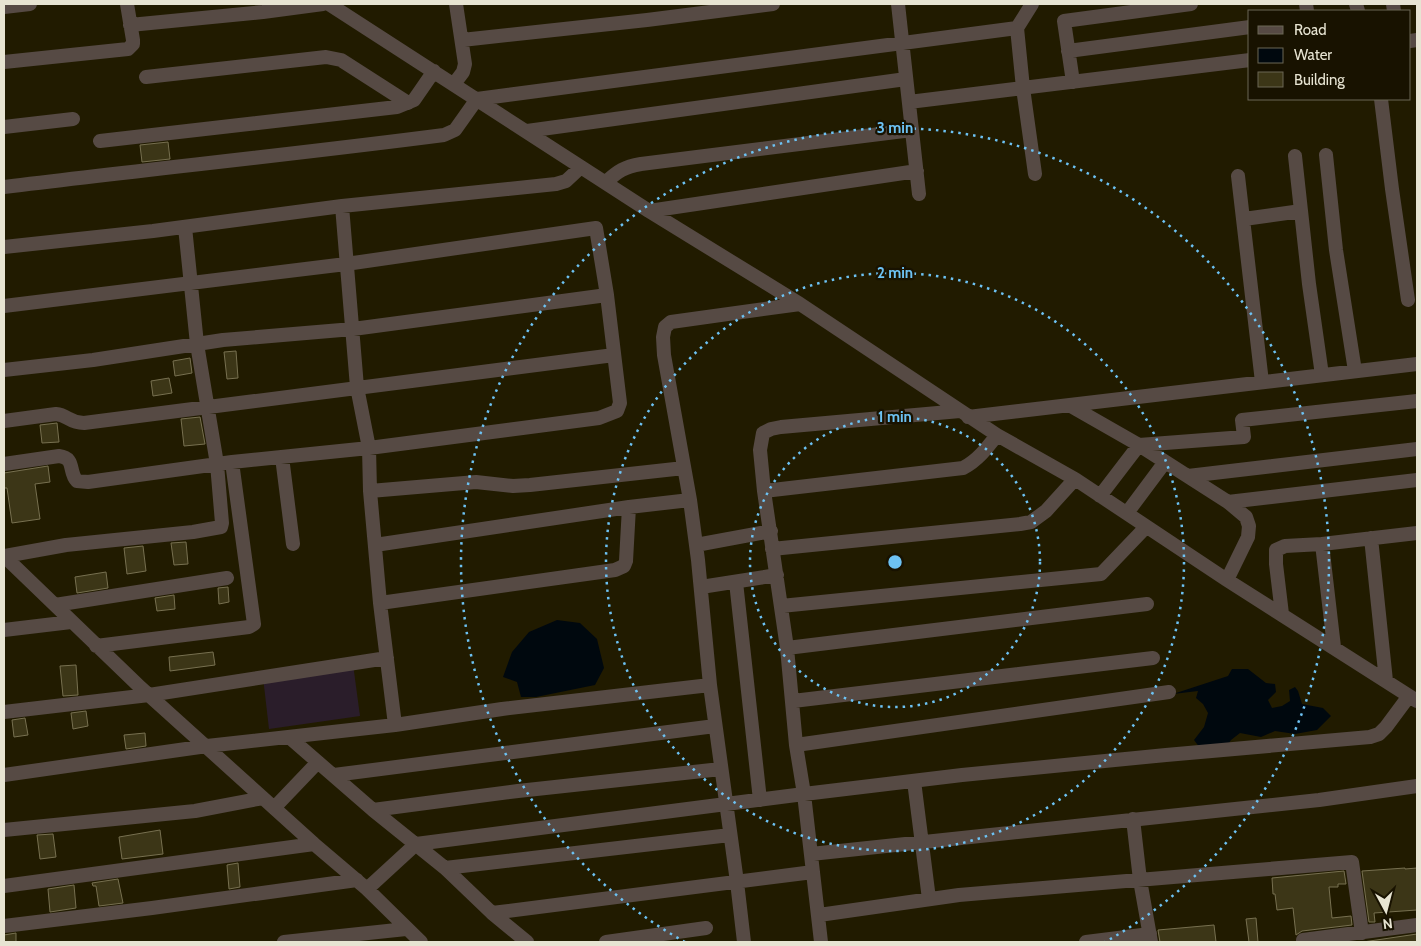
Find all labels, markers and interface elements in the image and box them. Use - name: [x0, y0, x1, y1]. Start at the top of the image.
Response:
- legend: [1248, 10, 1411, 100]
- text: Road: [1294, 21, 1327, 39]
- text: Water: [1294, 46, 1332, 64]
- text: Building: [1294, 71, 1345, 89]
- text: 3 min: [877, 119, 913, 137]
- text: 2 min: [877, 264, 913, 282]
- text: 1 min: [878, 408, 912, 426]
- centre of rings: [886, 553, 904, 571]
- north arrow: [1361, 886, 1411, 936]
- text: N: [1382, 914, 1394, 933]

